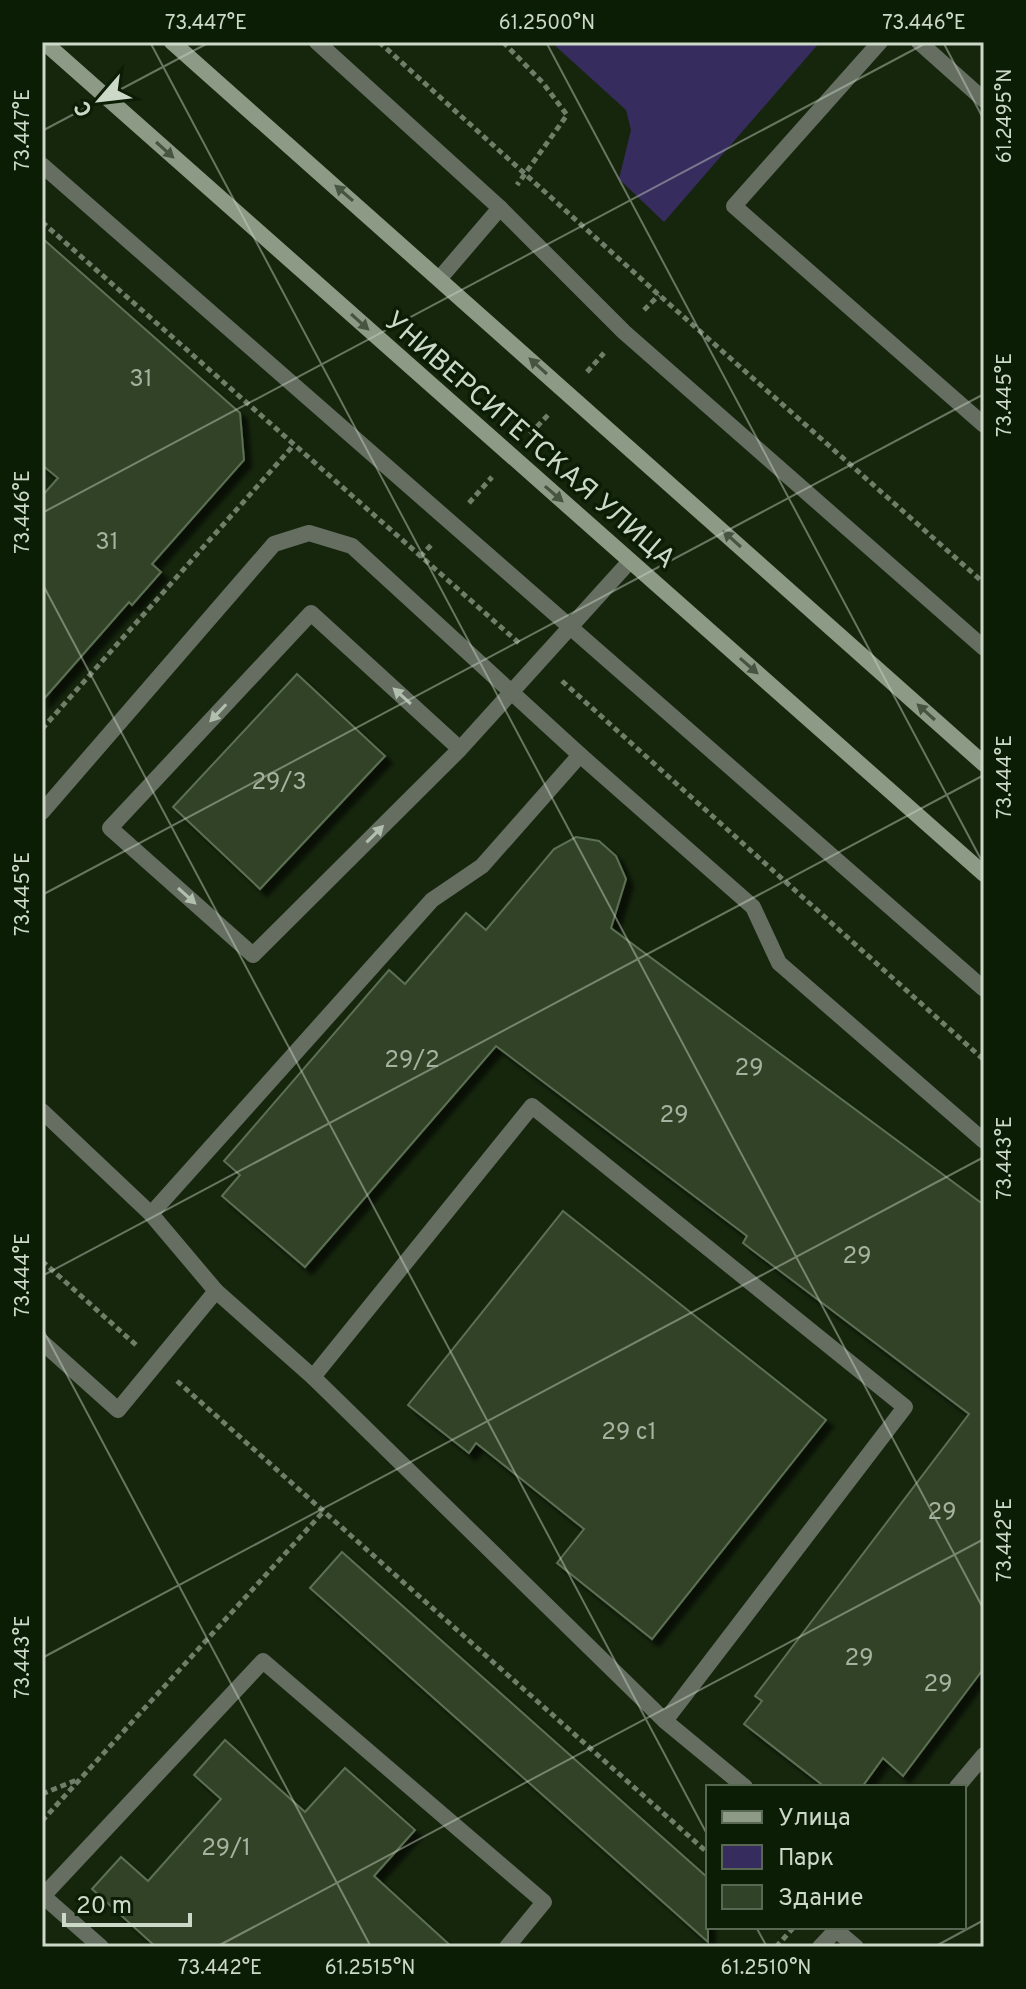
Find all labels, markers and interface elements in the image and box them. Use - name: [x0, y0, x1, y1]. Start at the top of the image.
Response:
- text: 73.447°E: [165, 11, 247, 37]
- text: 61.2500°N: [499, 11, 595, 37]
- text: 73.446°E: [882, 11, 966, 37]
- north arrow: [60, 60, 140, 140]
- text: 61.2495°N: [993, 69, 1019, 163]
- text: 73.447°E: [11, 89, 37, 171]
- text: С: [69, 96, 100, 121]
- one-way arrow: [156, 140, 175, 158]
- one-way arrow: [334, 185, 353, 203]
- street label: УНИВЕРСИТЕТСКАЯ УЛИЦА: [376, 305, 682, 578]
- one-way arrow: [349, 313, 369, 330]
- text: 73.445°E: [993, 353, 1019, 437]
- one-way arrow: [528, 358, 547, 376]
- house number: 31: [129, 365, 153, 395]
- text: 73.446°E: [11, 470, 37, 554]
- one-way arrow: [545, 485, 564, 503]
- house number: 31: [95, 528, 119, 558]
- one-way arrow: [722, 531, 741, 549]
- one-way arrow: [740, 657, 759, 675]
- one-way arrow: [393, 688, 412, 706]
- one-way arrow: [209, 703, 227, 722]
- one-way arrow: [916, 704, 935, 722]
- text: 73.444°E: [993, 735, 1019, 819]
- house number: 29/3: [251, 768, 307, 798]
- one-way arrow: [365, 825, 384, 843]
- text: 73.445°E: [11, 852, 37, 936]
- one-way arrow: [178, 887, 197, 905]
- house number: 29/2: [384, 1046, 440, 1076]
- house number: 29: [734, 1054, 764, 1084]
- house number: 29: [659, 1101, 689, 1131]
- text: 73.443°E: [993, 1116, 1019, 1200]
- text: 73.444°E: [11, 1233, 37, 1317]
- house number: 29: [842, 1242, 872, 1272]
- house number: 29 с1: [601, 1418, 657, 1448]
- house number: 29: [927, 1498, 957, 1528]
- text: 73.442°E: [993, 1498, 1019, 1582]
- text: 73.443°E: [11, 1615, 37, 1699]
- house number: 29: [844, 1644, 874, 1674]
- house number: 29: [923, 1670, 953, 1700]
- legend: [706, 1785, 966, 1929]
- text: Улица: [778, 1804, 851, 1834]
- house number: 29/1: [201, 1834, 251, 1864]
- text: Парк: [778, 1844, 834, 1874]
- scale bar: [64, 1877, 190, 1927]
- text: Здание: [778, 1884, 864, 1914]
- text: 20 m: [76, 1892, 132, 1922]
- text: 73.442°E: [178, 1956, 262, 1982]
- text: 61.2515°N: [325, 1956, 415, 1982]
- text: 61.2510°N: [720, 1956, 812, 1982]

